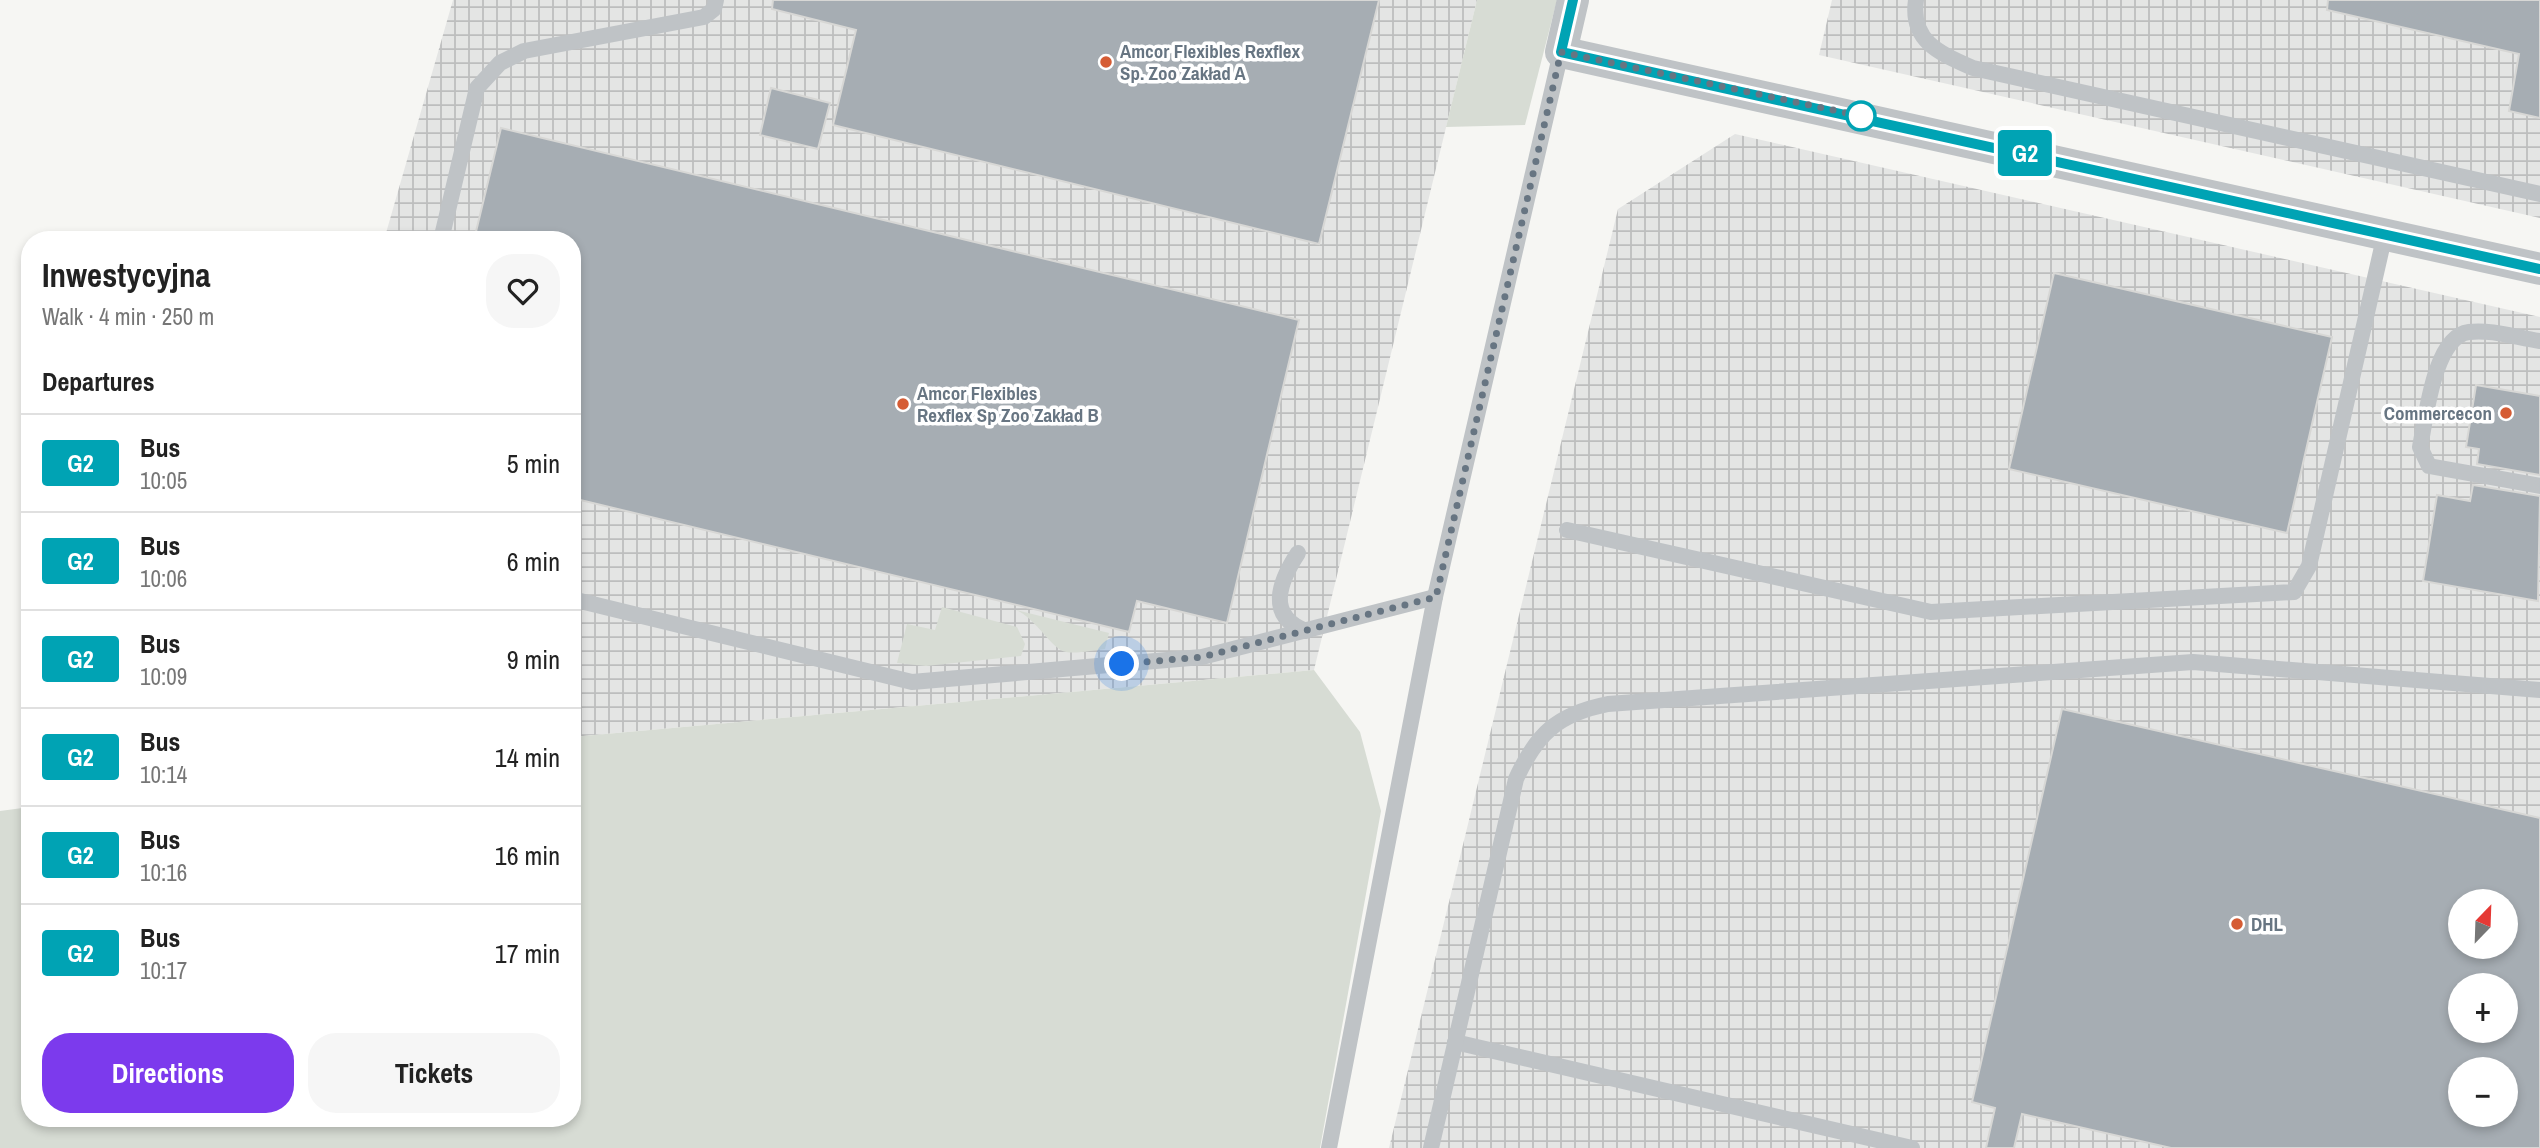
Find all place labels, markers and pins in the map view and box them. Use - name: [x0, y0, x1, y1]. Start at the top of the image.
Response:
- place label: Amcor Flexibles Rexflex Sp. Zoo Zakład A: [1120, 38, 1300, 86]
- marker: Amcor Flexibles Rexflex Sp. Zoo Zakład A: [1098, 54, 1114, 70]
- unlabelled marker: [1846, 101, 1876, 131]
- place label: Amcor Flexibles Rexflex Sp Zoo Zakład B: [917, 380, 1099, 428]
- marker: Amcor Flexibles Rexflex Sp Zoo Zakład B: [895, 396, 911, 412]
- place label: Commercecon: [2384, 400, 2492, 426]
- marker: Commercecon: [2498, 405, 2514, 421]
- place label: DHL: [2251, 911, 2283, 937]
- marker: DHL: [2229, 916, 2245, 932]

